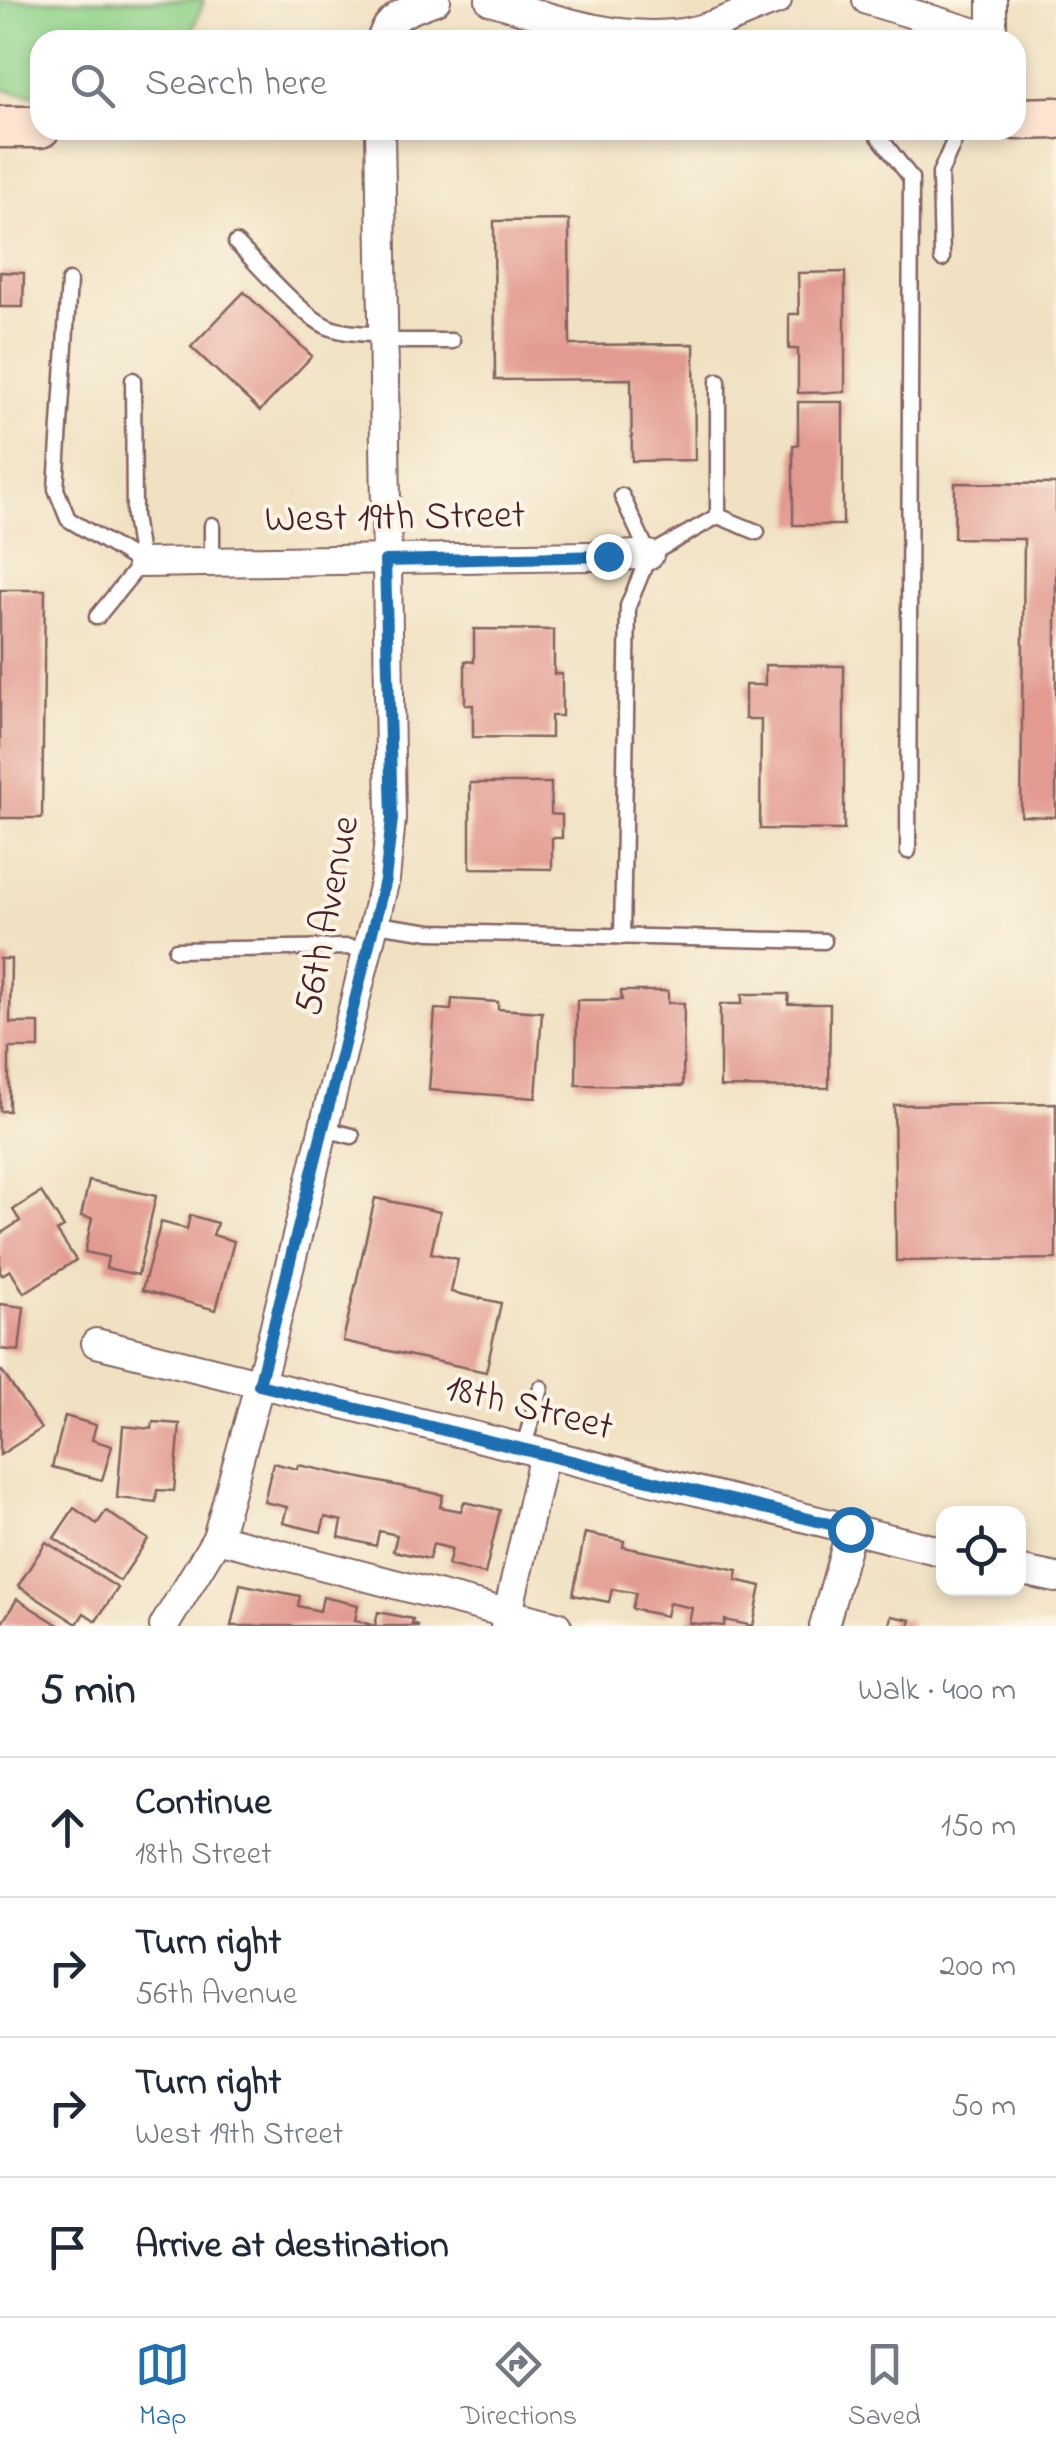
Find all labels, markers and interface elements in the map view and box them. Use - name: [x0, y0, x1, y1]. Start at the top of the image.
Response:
- search box: [30, 30, 1026, 140]
- text: Search here: [145, 57, 327, 113]
- icon: search: [65, 58, 120, 113]
- street label: West 19th Street: [264, 487, 526, 551]
- route end: [586, 534, 632, 580]
- street label: 56th Avenue: [281, 811, 377, 1021]
- street label: 18th Street: [439, 1360, 619, 1458]
- map controls: [936, 1506, 1026, 1596]
- button: locate: [936, 1506, 1026, 1596]
- route start: [828, 1507, 874, 1553]
- text: 5 min: [40, 1661, 135, 1722]
- text: Walk · 400 m: [858, 1668, 1016, 1715]
- text: Continue: [135, 1776, 271, 1832]
- icon: ahead: [40, 1800, 95, 1855]
- text: 150 m: [941, 1804, 1016, 1851]
- text: 18th Street: [135, 1832, 272, 1879]
- text: Turn right: [135, 1916, 281, 1972]
- icon: right: [40, 1940, 95, 1995]
- text: 200 m: [940, 1944, 1016, 1991]
- text: 56th Avenue: [135, 1972, 297, 2019]
- text: Turn right: [135, 2056, 281, 2112]
- icon: right: [40, 2080, 95, 2135]
- text: 50 m: [951, 2084, 1016, 2131]
- text: West 19th Street: [135, 2112, 344, 2159]
- text: Arrive at destination: [135, 2219, 449, 2275]
- icon: arrive: [40, 2220, 95, 2275]
- tab: Map: [135, 2337, 190, 2438]
- tab: Directions: [461, 2337, 577, 2438]
- tab: Saved: [848, 2337, 921, 2438]

